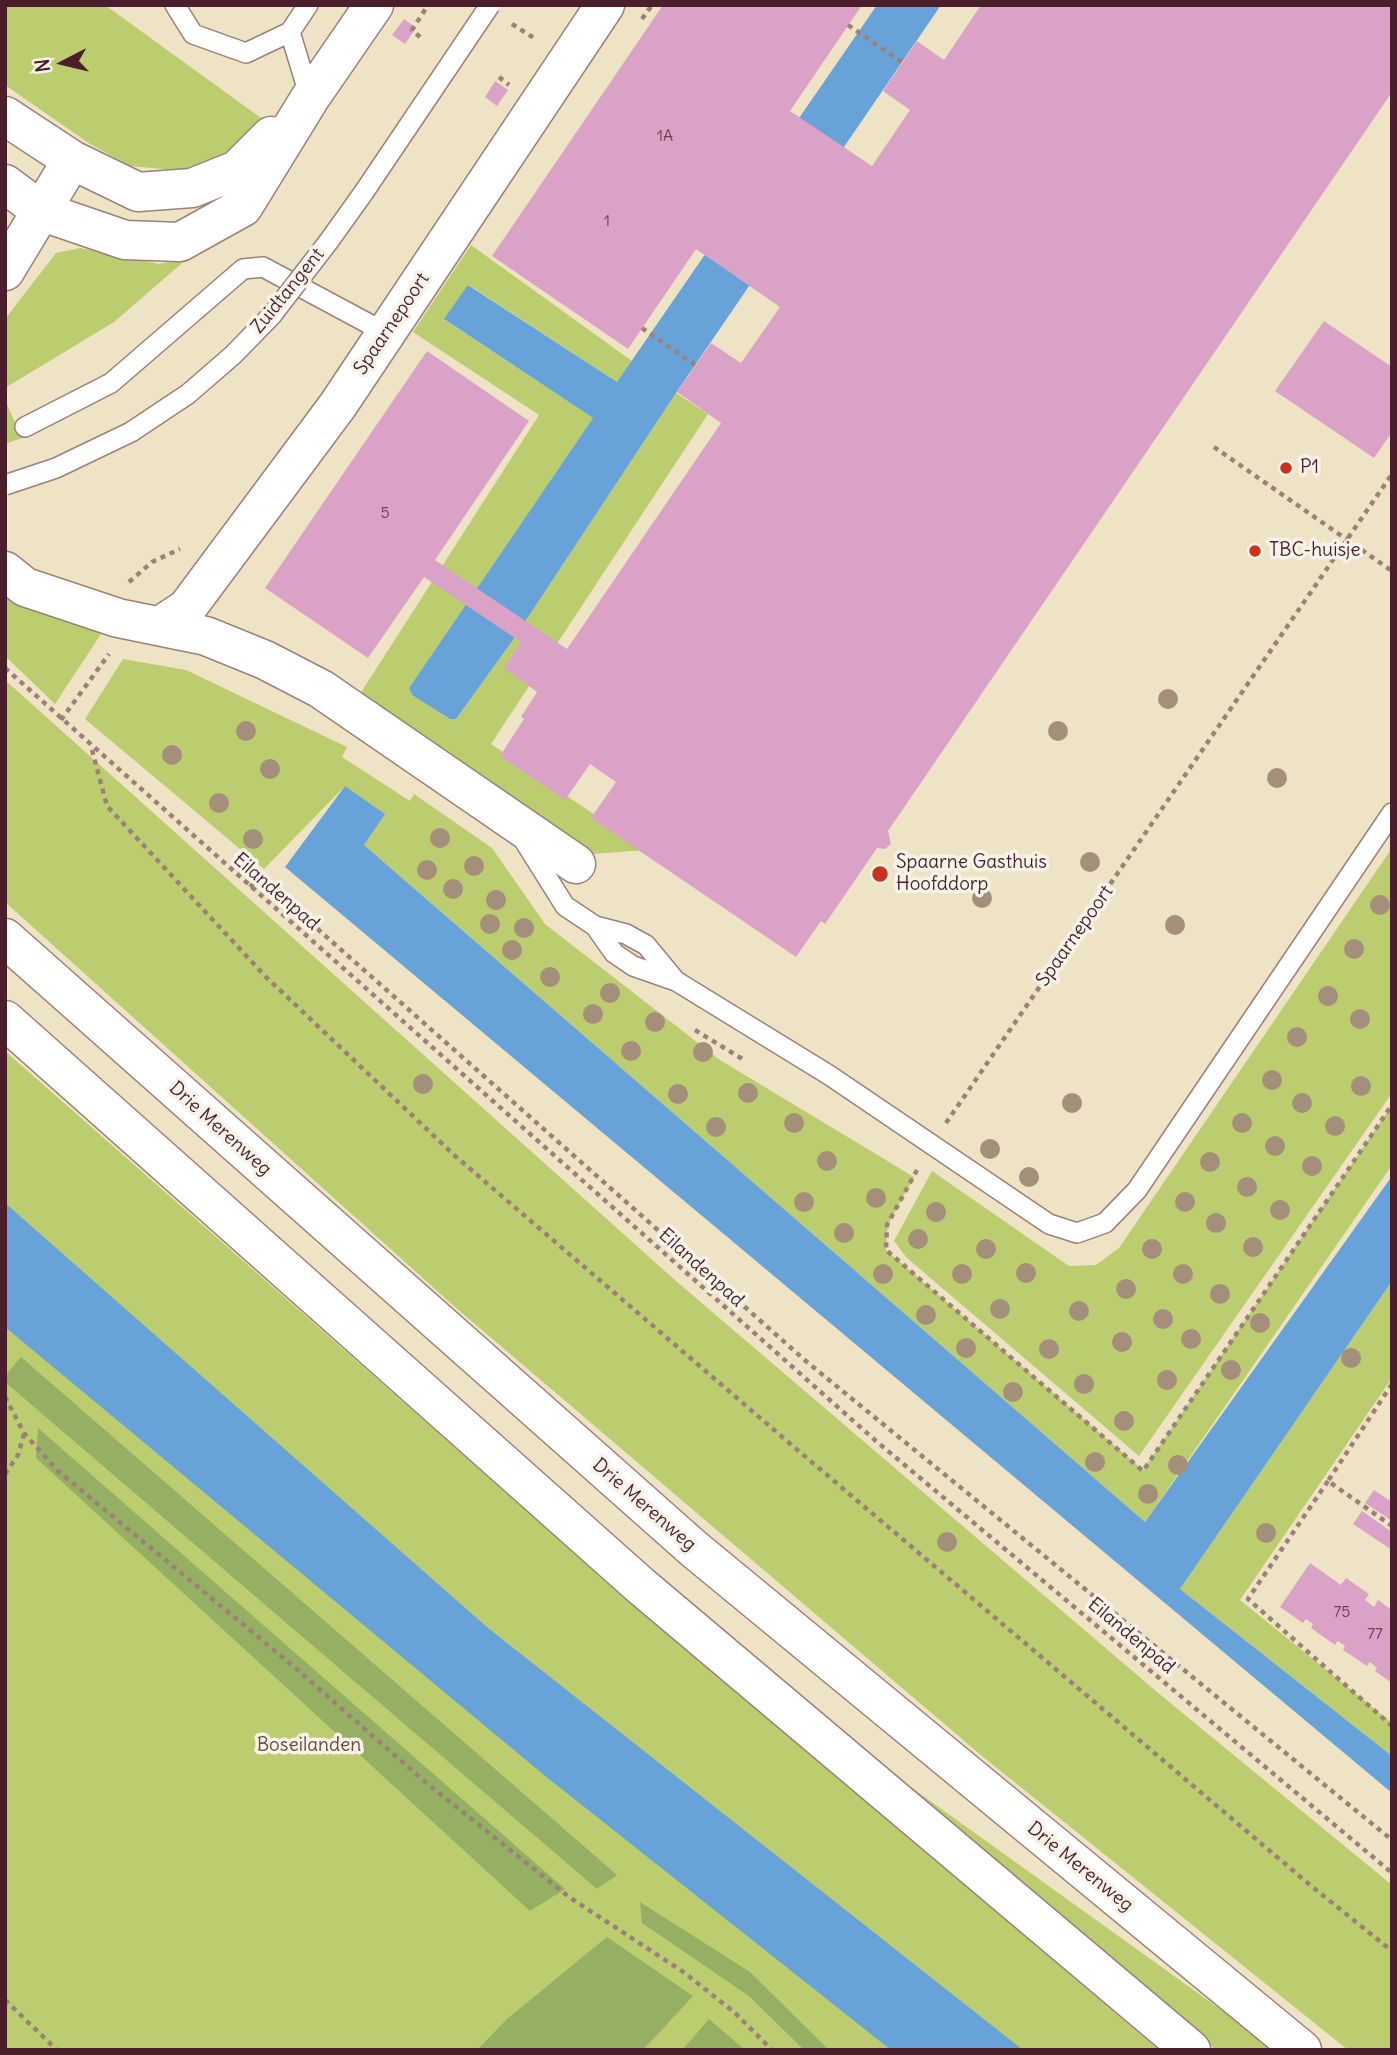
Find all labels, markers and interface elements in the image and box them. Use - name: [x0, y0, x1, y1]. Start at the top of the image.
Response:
- north arrow: [28, 28, 98, 98]
- text: N: [29, 58, 55, 74]
- house number: 1A: [657, 126, 673, 146]
- house number: 1: [604, 211, 610, 231]
- street label: Zuidtangent: [247, 244, 329, 338]
- street label: Spaarnepoort: [349, 269, 435, 379]
- place label: P1: [1300, 457, 1319, 479]
- marker: P1: [1278, 460, 1294, 476]
- house number: 5: [380, 503, 390, 523]
- place label: TBC-huisje: [1269, 540, 1361, 562]
- marker: TBC-huisje: [1247, 543, 1263, 559]
- street label: Eilandenpad: [228, 848, 324, 936]
- place label: Spaarne Gasthuis Hoofddorp: [896, 852, 1047, 896]
- marker: Spaarne Gasthuis Hoofddorp: [870, 864, 890, 884]
- street label: Spaarnepoort: [1032, 881, 1118, 991]
- street label: Drie Merenweg: [164, 1077, 276, 1181]
- street label: Eilandenpad: [654, 1224, 748, 1312]
- street label: Drie Merenweg: [588, 1454, 700, 1556]
- street label: Eilandenpad: [1083, 1593, 1179, 1679]
- house number: 75: [1333, 1602, 1351, 1622]
- house number: 77: [1367, 1624, 1383, 1644]
- park label: Boseilanden: [257, 1735, 361, 1757]
- street label: Drie Merenweg: [1022, 1817, 1138, 1917]

